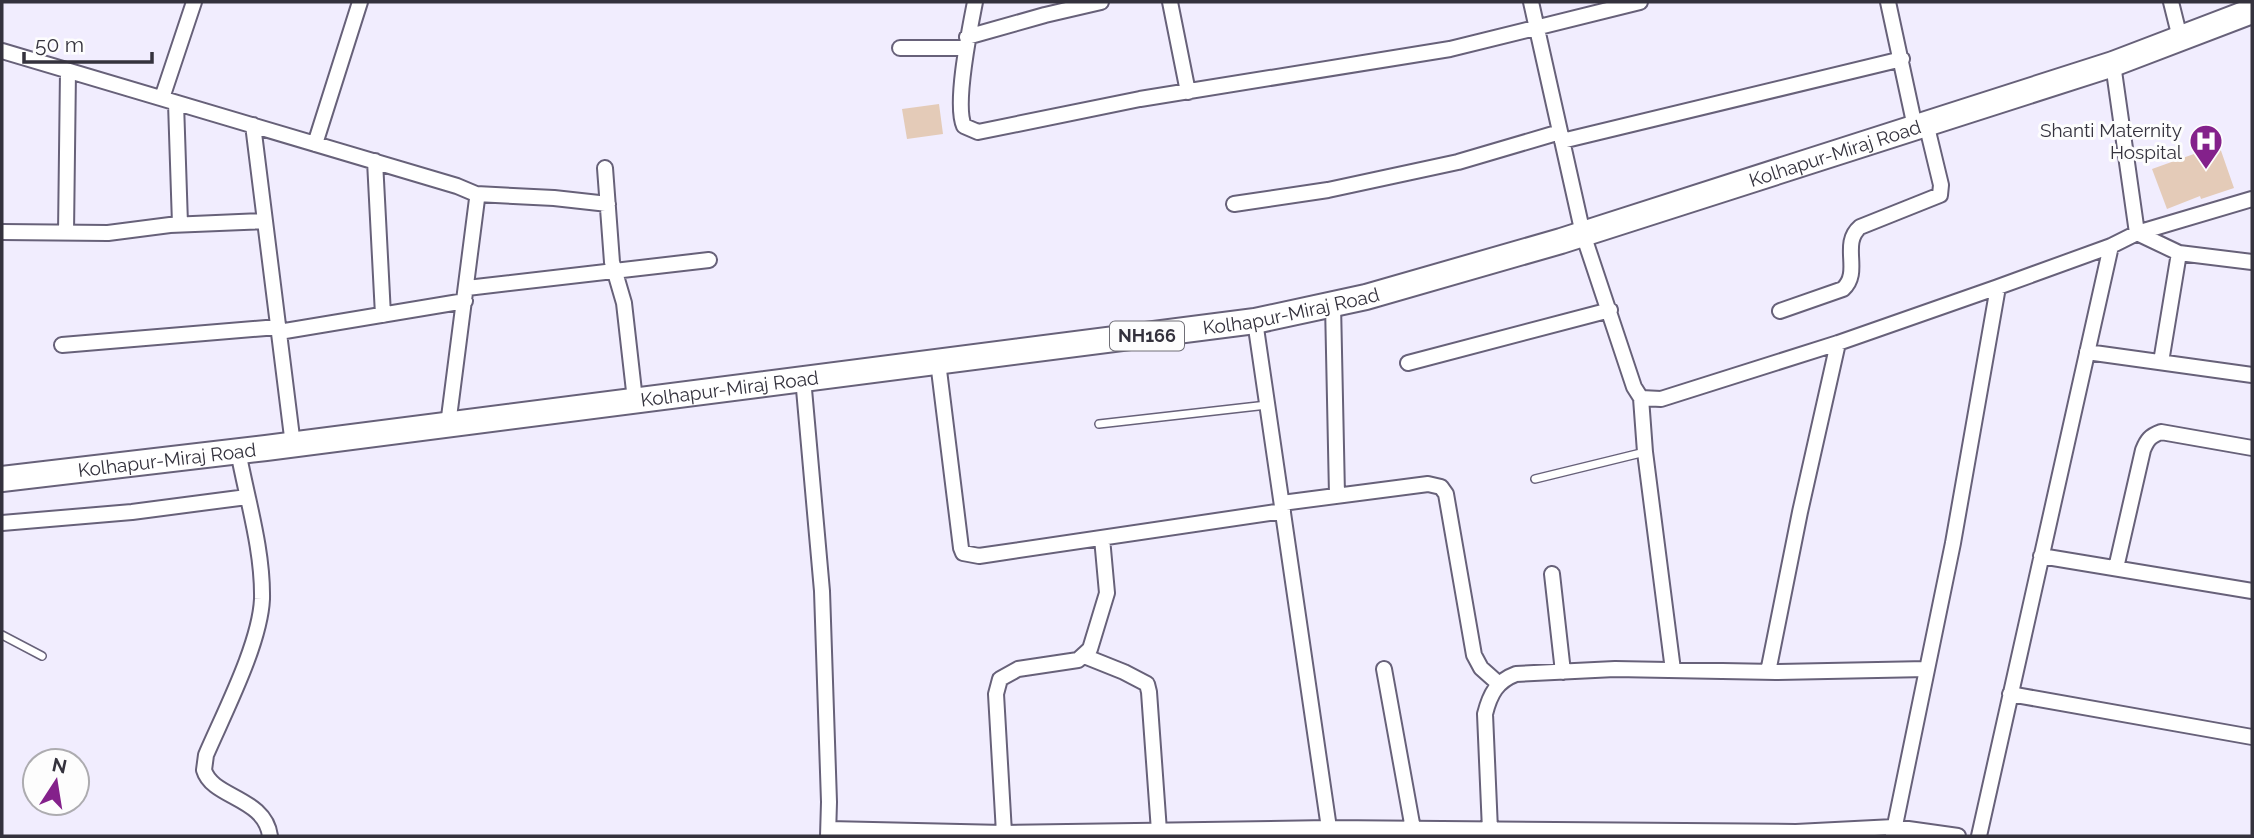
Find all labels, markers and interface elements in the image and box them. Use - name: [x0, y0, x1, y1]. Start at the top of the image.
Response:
- scale bar: [24, 21, 152, 65]
- text: 50 m: [35, 32, 84, 57]
- street label: Kolhapur-Miraj Road: [1746, 115, 1924, 191]
- place label: Shanti Maternity Hospital: [2040, 119, 2183, 163]
- hospital icon: Shanti Maternity Hospital: [2187, 122, 2225, 171]
- street label: Kolhapur-Miraj Road: [1201, 283, 1382, 339]
- road number: NH166: [1110, 322, 1184, 350]
- street label: Kolhapur-Miraj Road: [639, 366, 820, 411]
- street label: Kolhapur-Miraj Road: [77, 438, 257, 481]
- north arrow: [21, 747, 91, 817]
- text: N: [50, 753, 69, 778]

